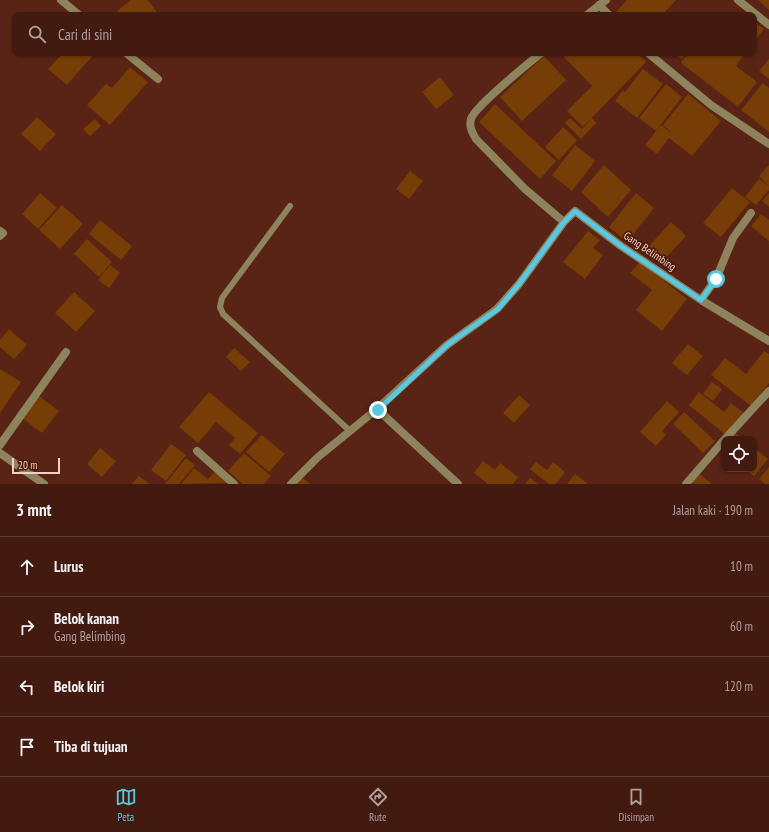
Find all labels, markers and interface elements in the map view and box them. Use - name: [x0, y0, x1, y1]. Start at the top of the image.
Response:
- search box: [12, 12, 757, 56]
- icon: search: [26, 23, 48, 45]
- text: Cari di sini: [58, 25, 112, 44]
- street label: Gang Belimbing: [621, 228, 679, 274]
- route start: [707, 270, 725, 288]
- route end: [369, 401, 387, 419]
- map controls: [721, 436, 757, 472]
- button: locate: [721, 436, 757, 472]
- scale bar: [12, 456, 60, 475]
- text: 20 m: [18, 458, 37, 472]
- text: 3 mnt: [16, 499, 51, 521]
- text: Jalan kaki · 190 m: [673, 502, 753, 519]
- icon: ahead: [16, 556, 38, 578]
- text: Lurus: [54, 557, 83, 576]
- text: 10 m: [730, 558, 753, 575]
- text: Belok kanan: [54, 609, 119, 628]
- icon: right: [16, 616, 38, 638]
- text: 60 m: [730, 618, 753, 635]
- text: Gang Belimbing: [54, 628, 125, 645]
- icon: left: [16, 676, 38, 698]
- text: Belok kiri: [54, 677, 104, 696]
- text: 120 m: [724, 678, 753, 695]
- icon: arrive: [16, 736, 38, 758]
- text: Tiba di tujuan: [54, 737, 128, 756]
- tab: Peta: [115, 786, 137, 824]
- tab: Rute: [367, 786, 389, 824]
- tab: Disimpan: [619, 786, 654, 824]

